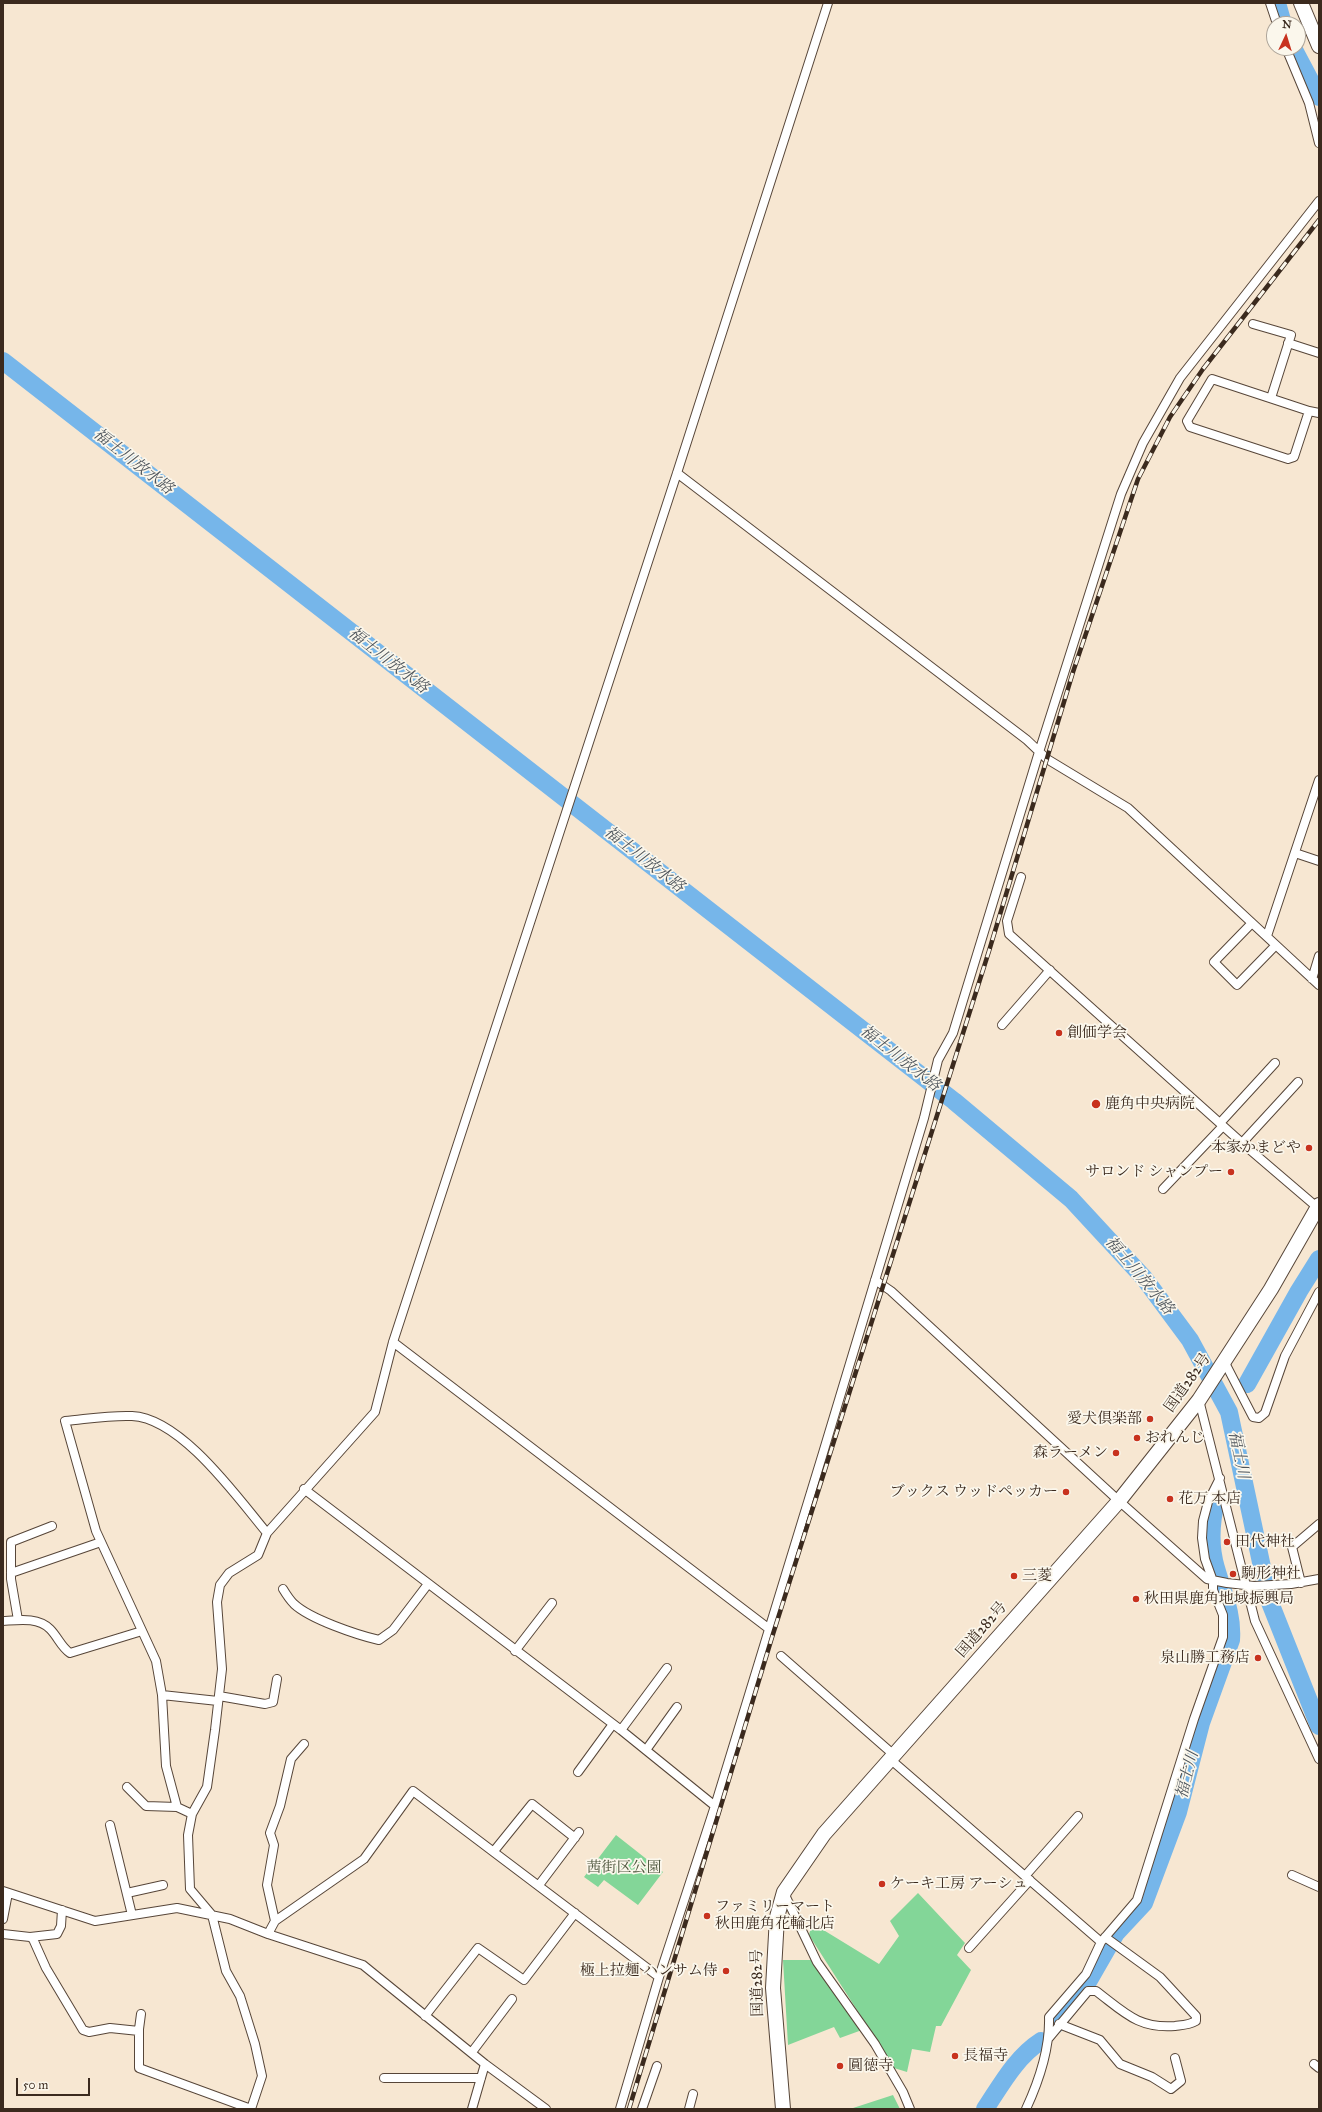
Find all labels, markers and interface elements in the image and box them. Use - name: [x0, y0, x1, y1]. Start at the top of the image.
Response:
- north arrow: [1266, 16, 1306, 56]
- text: N: [1282, 18, 1292, 31]
- water label: 福士川放水路: [89, 425, 177, 499]
- water label: 福士川放水路: [344, 624, 432, 698]
- water label: 福士川放水路: [600, 823, 688, 897]
- water label: 福士川放水路: [856, 1022, 944, 1096]
- place label: 創価学会: [1067, 1024, 1127, 1042]
- marker: 創価学会: [1054, 1028, 1064, 1038]
- place label: 鹿角中央病院: [1105, 1095, 1195, 1113]
- marker: 鹿角中央病院: [1090, 1098, 1102, 1110]
- place label: 本家かまどや: [1211, 1139, 1301, 1157]
- marker: 本家かまどや: [1304, 1143, 1314, 1153]
- place label: サロンド シャンプー: [1085, 1163, 1223, 1181]
- marker: サロンド シャンプー: [1226, 1167, 1236, 1177]
- water label: 福士川放水路: [1101, 1233, 1177, 1319]
- street label: 国道282号: [1161, 1350, 1215, 1416]
- place label: 愛犬倶楽部: [1067, 1410, 1142, 1428]
- marker: 愛犬倶楽部: [1145, 1414, 1155, 1424]
- place label: おれんじ: [1145, 1429, 1205, 1447]
- water label: 福士川: [1224, 1430, 1252, 1480]
- marker: おれんじ: [1132, 1433, 1142, 1443]
- place label: 森ラーメン: [1033, 1444, 1108, 1462]
- marker: 森ラーメン: [1111, 1448, 1121, 1458]
- place label: ブックス ウッドペッカー: [890, 1483, 1058, 1501]
- marker: ブックス ウッドペッカー: [1061, 1487, 1071, 1497]
- place label: 花万 本店: [1178, 1490, 1241, 1508]
- marker: 花万 本店: [1165, 1494, 1175, 1504]
- place label: 田代神社: [1235, 1533, 1295, 1551]
- marker: 田代神社: [1222, 1537, 1232, 1547]
- place label: 駒形神社: [1241, 1565, 1301, 1583]
- place label: 三菱: [1022, 1567, 1052, 1585]
- marker: 駒形神社: [1228, 1569, 1238, 1579]
- marker: 三菱: [1009, 1571, 1019, 1581]
- place label: 秋田県鹿角地域振興局: [1144, 1590, 1294, 1608]
- marker: 秋田県鹿角地域振興局: [1131, 1594, 1141, 1604]
- street label: 国道282号: [953, 1599, 1011, 1661]
- place label: 泉山勝工務店: [1160, 1649, 1250, 1667]
- marker: 泉山勝工務店: [1253, 1653, 1263, 1663]
- water label: 福士川: [1173, 1749, 1203, 1801]
- park label: 茜街区公園: [587, 1859, 661, 1877]
- place label: ケーキ工房 アーシュ: [890, 1875, 1028, 1893]
- marker: ケーキ工房 アーシュ: [877, 1879, 887, 1889]
- place label: ファミリーマート 秋田鹿角花輪北店: [715, 1898, 835, 1933]
- marker: ファミリーマート 秋田鹿角花輪北店: [702, 1911, 712, 1921]
- street label: 国道282号: [748, 1949, 768, 2017]
- place label: 極上拉麺 ハンサム侍: [580, 1962, 718, 1980]
- marker: 極上拉麺 ハンサム侍: [721, 1966, 731, 1976]
- place label: 長福寺: [963, 2047, 1008, 2065]
- marker: 長福寺: [950, 2051, 960, 2061]
- place label: 圓徳寺: [848, 2057, 893, 2075]
- marker: 圓徳寺: [835, 2061, 845, 2071]
- scale bar: [18, 2070, 92, 2096]
- text: 50 m: [23, 2078, 48, 2092]

